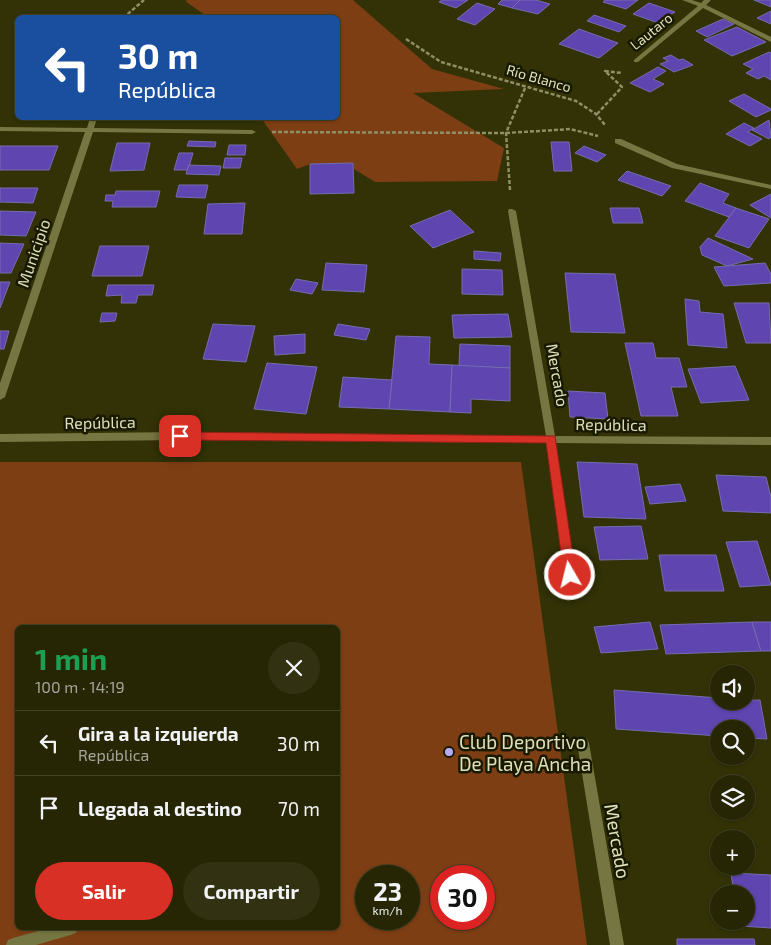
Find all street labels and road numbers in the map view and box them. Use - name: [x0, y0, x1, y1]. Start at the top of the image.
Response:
- street label: Lautaro: [627, 9, 676, 53]
- street label: Río Blanco: [505, 61, 573, 95]
- street label: Municipio: [13, 217, 53, 289]
- street label: Mercado: [543, 342, 573, 408]
- street label: República: [64, 412, 136, 432]
- street label: República: [575, 414, 647, 434]
- street label: Mercado: [600, 802, 636, 880]

